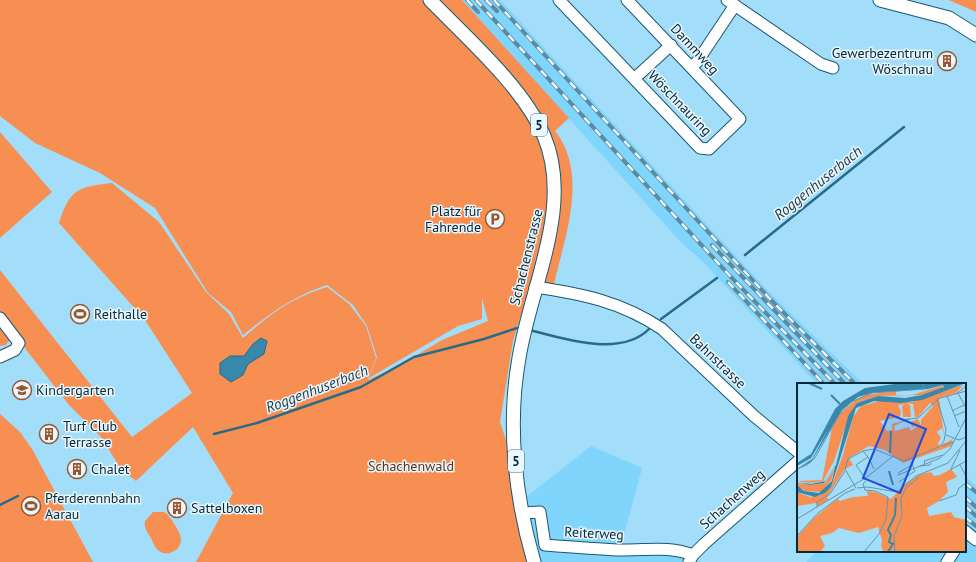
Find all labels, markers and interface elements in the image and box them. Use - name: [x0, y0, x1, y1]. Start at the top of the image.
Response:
- street label: Dammweg: [667, 20, 723, 78]
- place label: Gewerbezentrum Wöschnau: [832, 44, 933, 78]
- building icon: Gewerbezentrum Wöschnau: [936, 50, 958, 72]
- street label: Wöschnauring: [644, 66, 716, 140]
- road number: 5: [531, 114, 547, 136]
- water label: Roggenhuserbach: [770, 141, 866, 224]
- place label: Platz für Fahrende: [425, 202, 481, 236]
- street label: Schachenstrasse: [505, 207, 547, 307]
- parking icon: Platz für Fahrende: [484, 208, 506, 230]
- sports icon: Reithalle: [69, 303, 91, 325]
- place label: Reithalle: [94, 305, 147, 323]
- street label: Bahnstrasse: [686, 330, 750, 392]
- water label: Roggenhuserbach: [263, 360, 371, 417]
- school or university icon: Kindergarten: [11, 379, 33, 401]
- place label: Kindergarten: [36, 381, 114, 399]
- inset map: [797, 383, 966, 552]
- place label: Turf Club Terrasse: [63, 417, 117, 451]
- building icon: Turf Club Terrasse: [38, 423, 60, 445]
- road number: 5: [508, 450, 524, 472]
- park label: Schachenwald: [368, 457, 454, 475]
- building icon: Chalet: [66, 458, 88, 480]
- place label: Chalet: [91, 460, 130, 478]
- street label: Schachenweg: [696, 465, 768, 533]
- place label: Pferderennbahn Aarau: [45, 489, 141, 523]
- sports icon: Pferderennbahn Aarau: [20, 495, 42, 517]
- building icon: Sattelboxen: [166, 497, 188, 519]
- place label: Sattelboxen: [191, 499, 262, 517]
- street label: Reiterweg: [564, 522, 624, 544]

